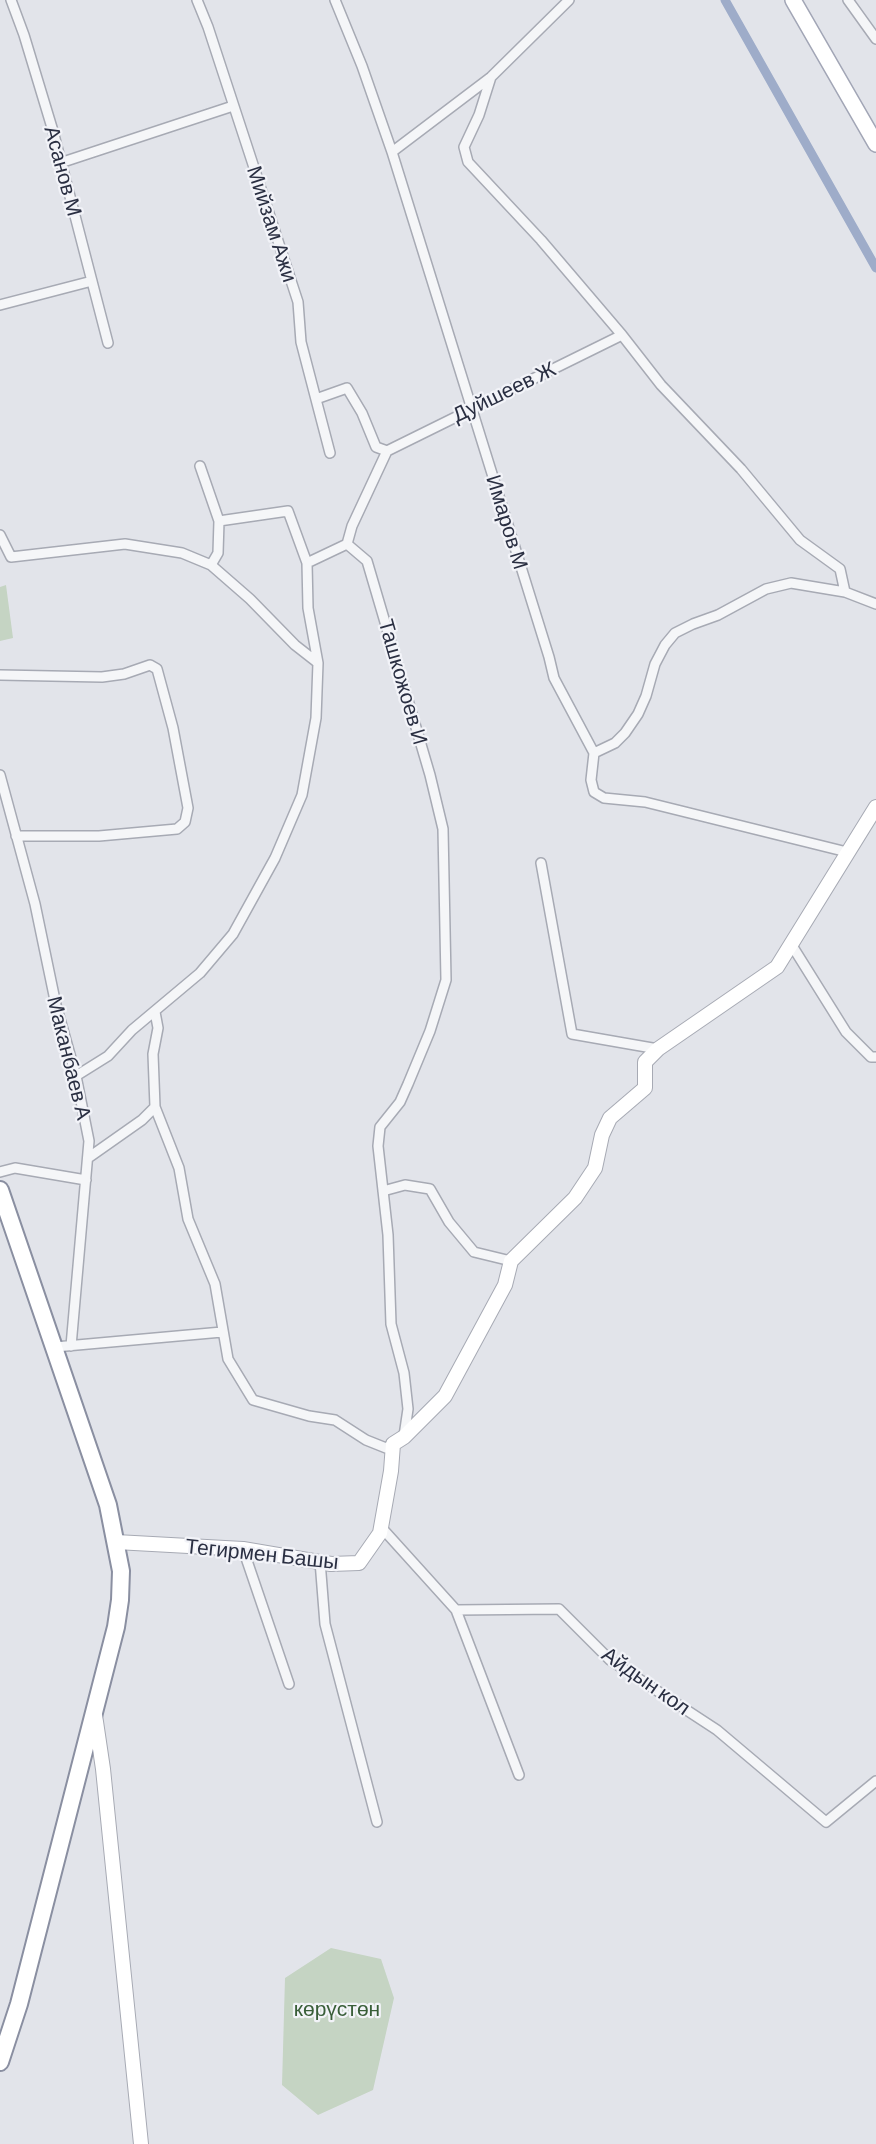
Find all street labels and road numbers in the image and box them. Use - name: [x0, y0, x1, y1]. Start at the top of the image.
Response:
- street label: Асанов М: [39, 123, 87, 219]
- street label: Мийзам Ажи: [241, 163, 303, 285]
- street label: Дуйшеев Ж: [448, 356, 560, 428]
- street label: Имаров М: [481, 472, 533, 572]
- street label: Ташкожоев И: [373, 616, 433, 748]
- street label: Маканбаев А: [41, 994, 97, 1122]
- street label: Тегирмен Башы: [184, 1533, 340, 1575]
- street label: Айдын кол: [597, 1641, 695, 1721]

